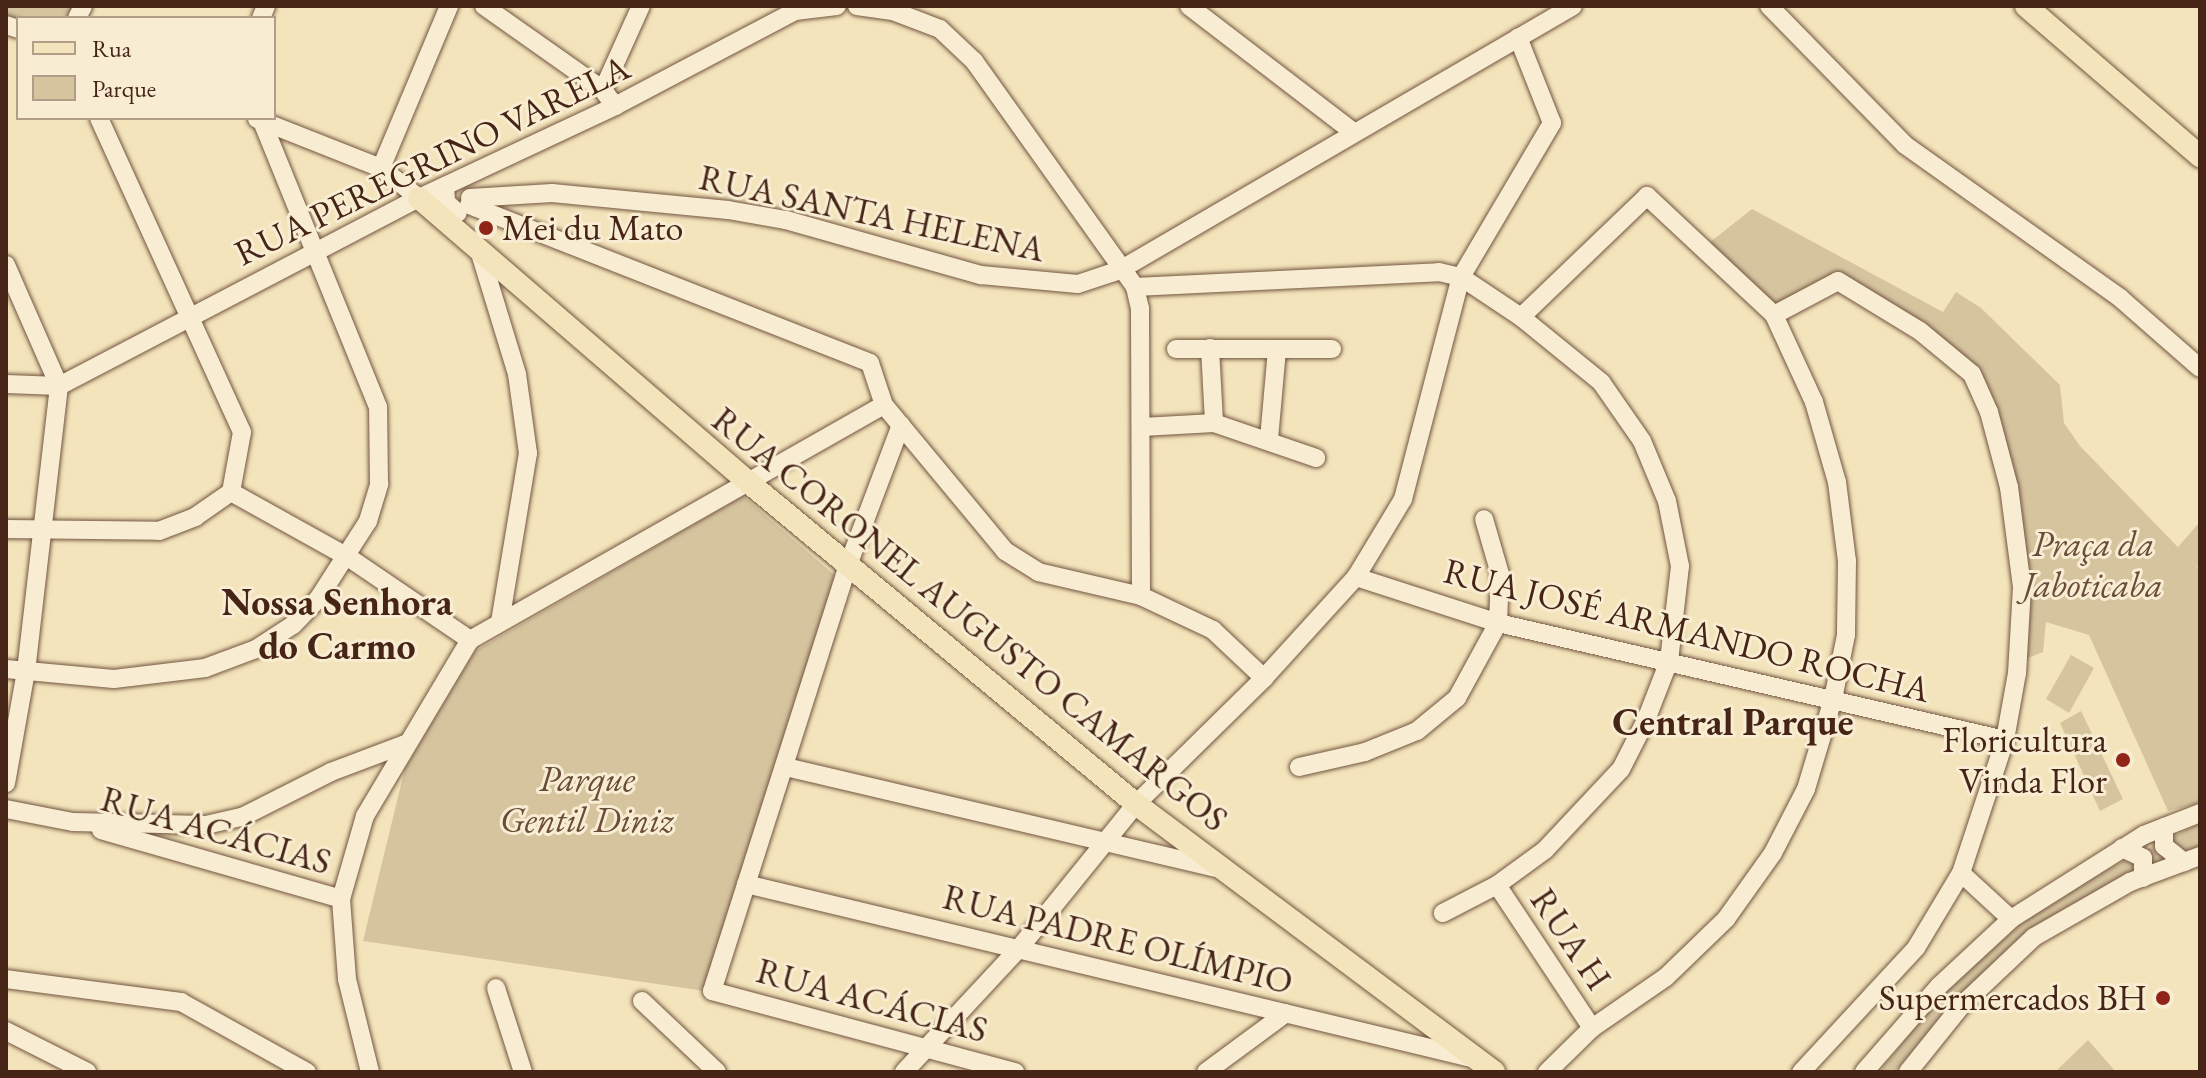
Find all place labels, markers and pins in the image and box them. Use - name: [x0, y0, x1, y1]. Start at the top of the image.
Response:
- place label: Mei du Mato: [502, 206, 683, 250]
- marker: Mei du Mato: [477, 219, 495, 237]
- place label: Floricultura Vinda Flor: [1942, 717, 2107, 802]
- marker: Floricultura Vinda Flor: [2114, 751, 2132, 769]
- place label: Supermercados BH: [1879, 976, 2147, 1020]
- marker: Supermercados BH: [2154, 989, 2172, 1007]

